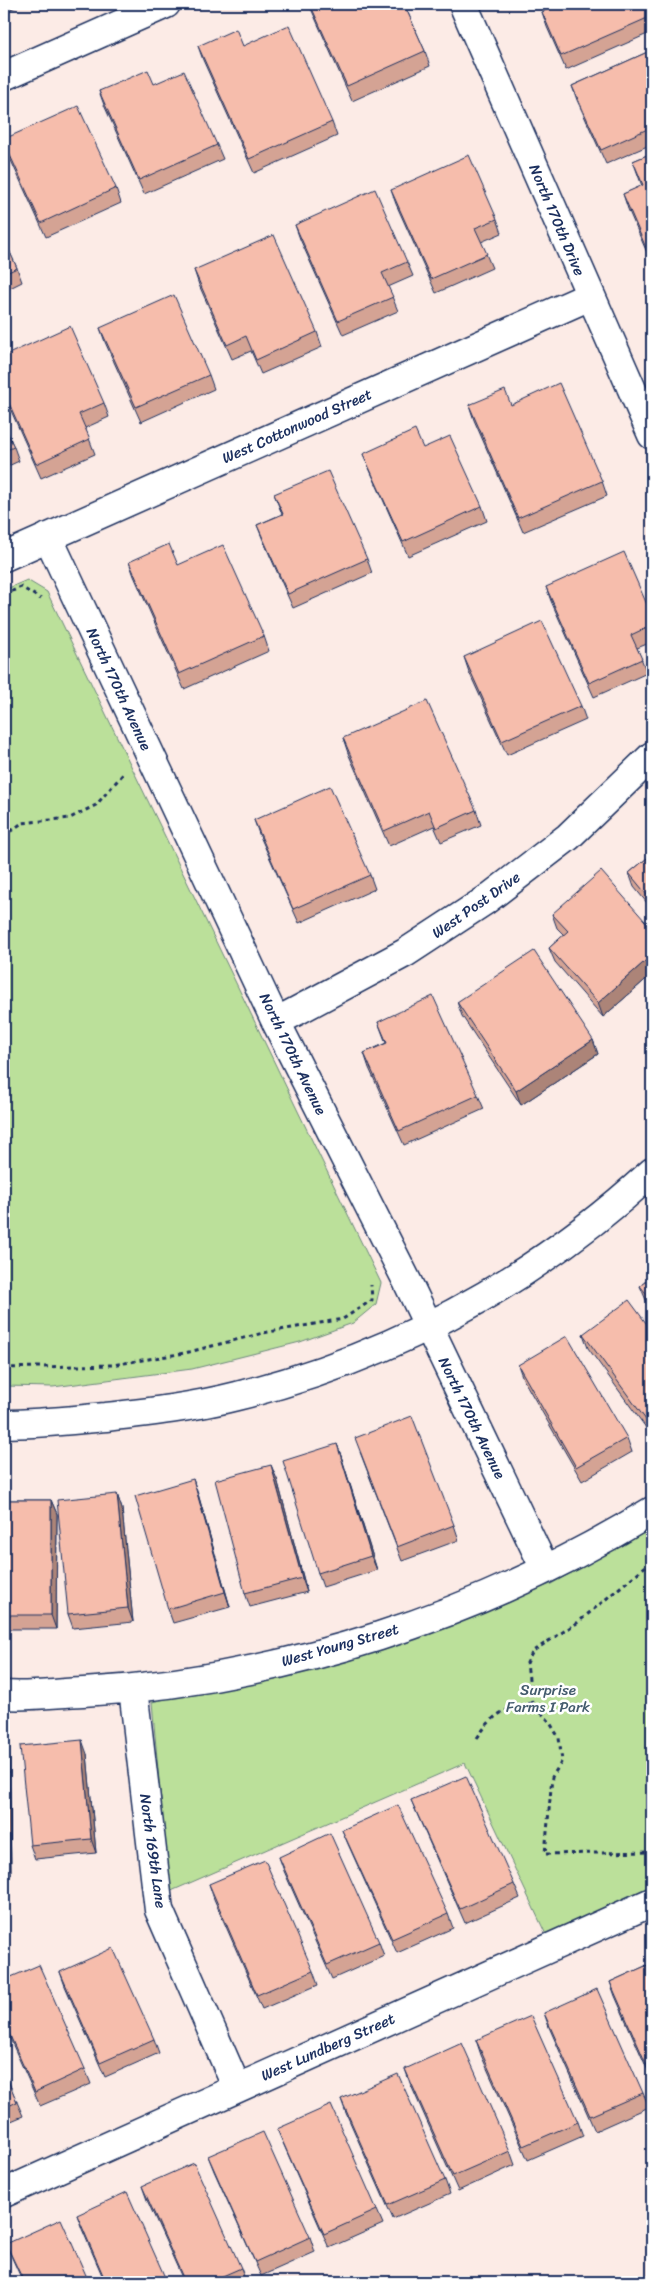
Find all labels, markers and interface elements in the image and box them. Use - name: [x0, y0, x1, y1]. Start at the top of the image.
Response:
- street label: North 170th Drive: [522, 160, 592, 280]
- street label: West Cottonwood Street: [218, 381, 377, 471]
- street label: North 170th Avenue: [79, 623, 159, 755]
- street label: West Post Drive: [426, 864, 526, 945]
- street label: North 170th Avenue: [252, 988, 334, 1120]
- street label: North 170th Avenue: [431, 1352, 513, 1484]
- street label: West Young Street: [278, 1616, 402, 1674]
- park label: Surprise Farms I Park: [506, 1677, 590, 1720]
- street label: North 169th Lane: [132, 1792, 174, 1910]
- street label: West Lundberg Street: [257, 2006, 400, 2088]

